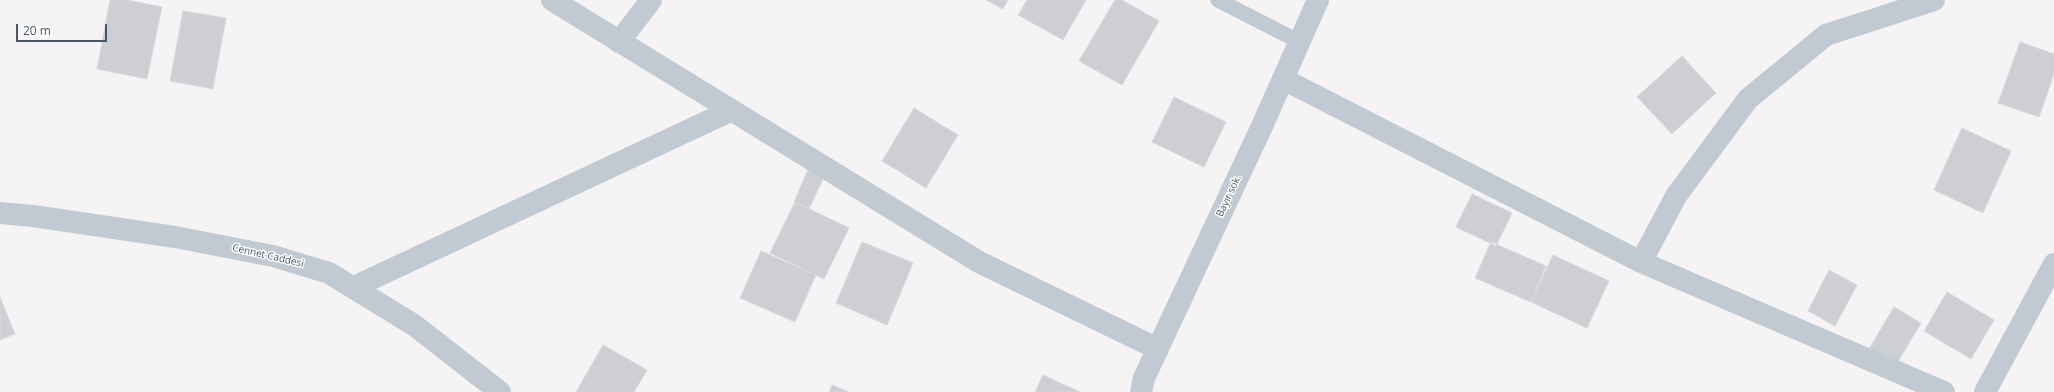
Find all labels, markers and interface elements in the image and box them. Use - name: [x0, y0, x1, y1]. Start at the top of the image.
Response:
- scale bar: [18, 16, 109, 42]
- text: 20 m: [23, 22, 51, 39]
- street label: Bayır sok.: [1214, 173, 1244, 219]
- street label: Cennet Caddesi: [231, 242, 305, 270]

